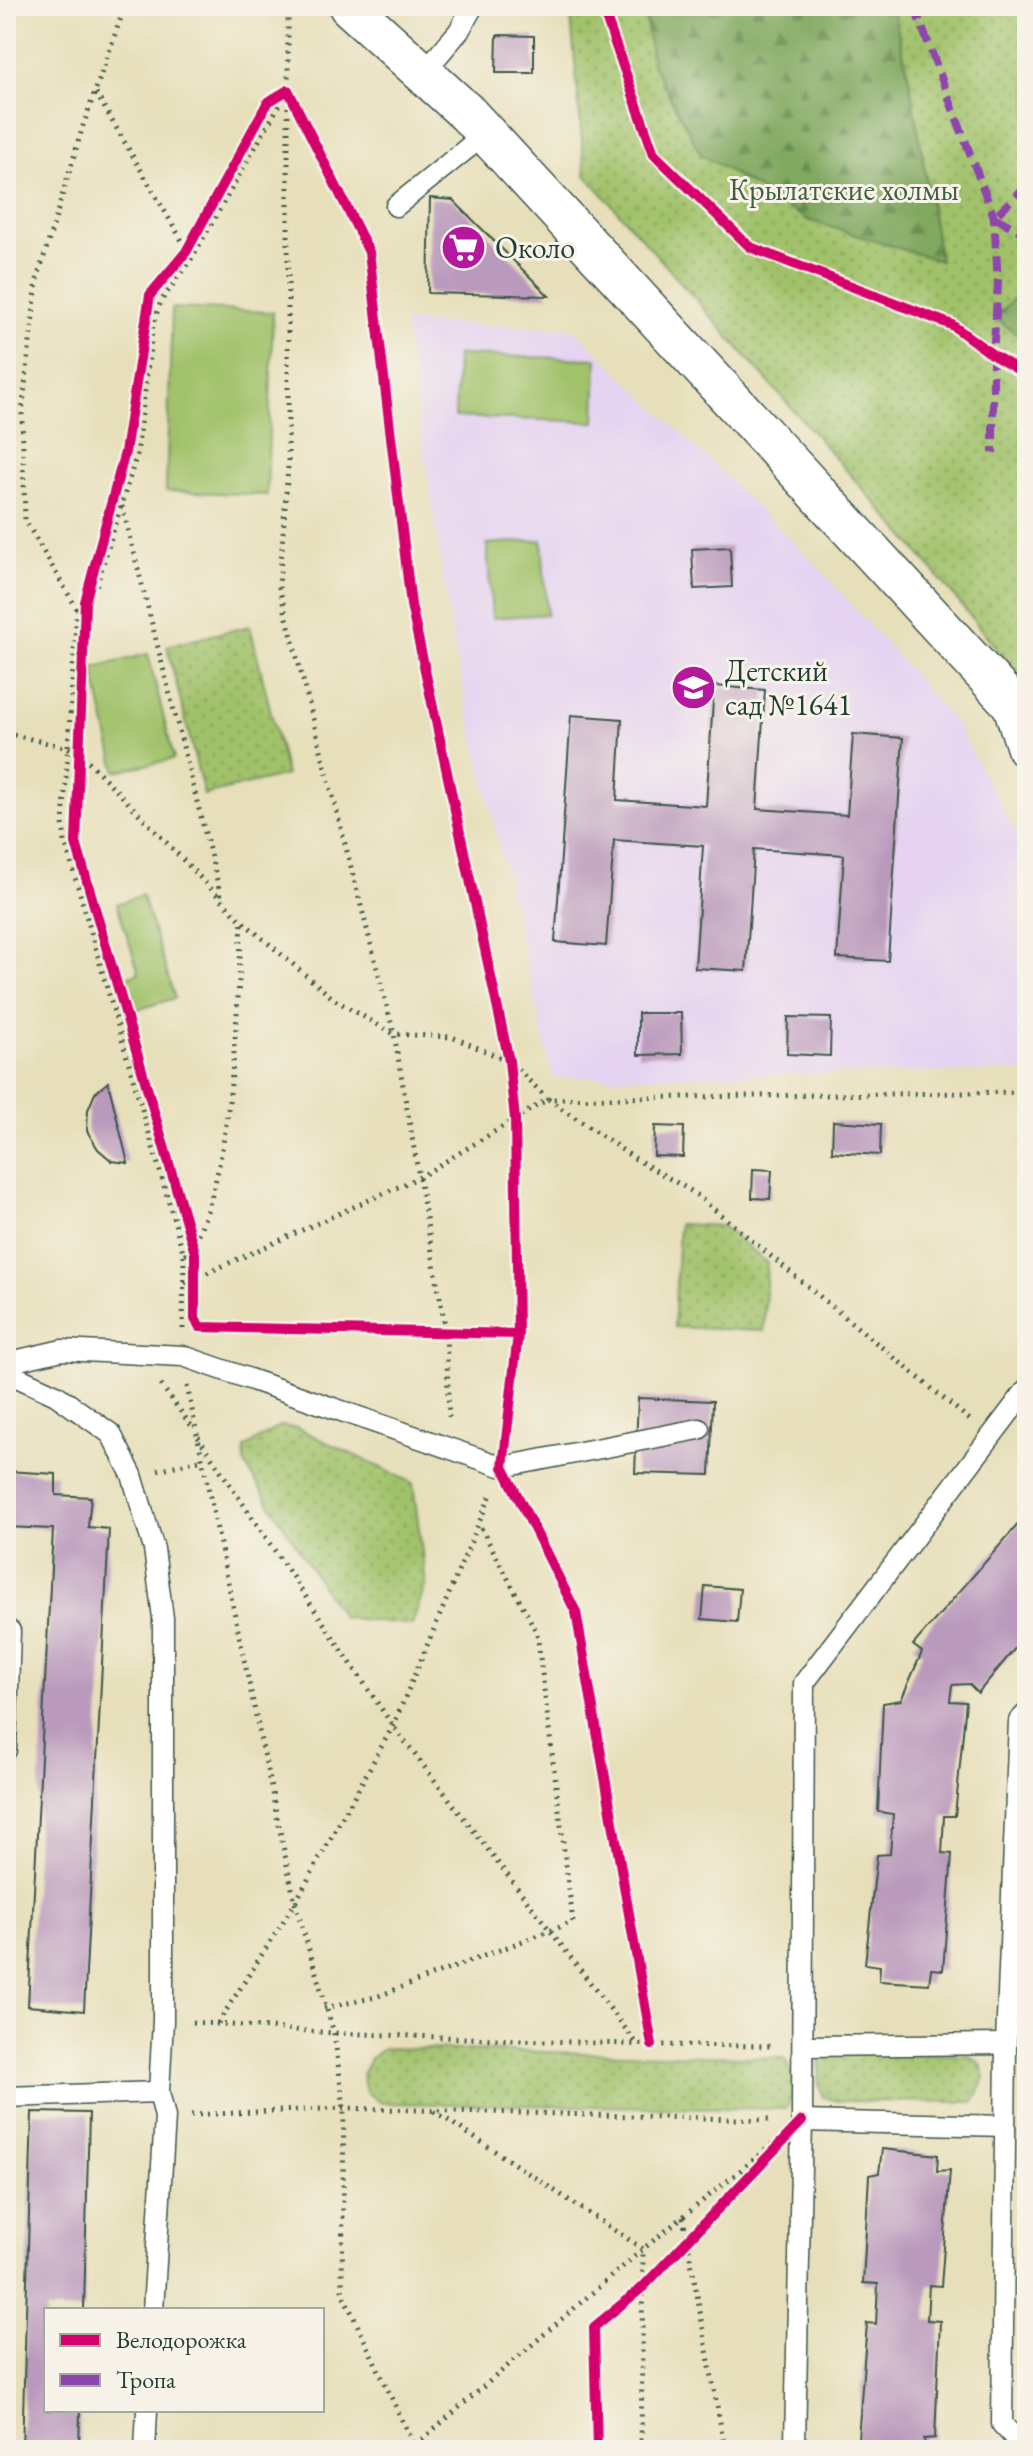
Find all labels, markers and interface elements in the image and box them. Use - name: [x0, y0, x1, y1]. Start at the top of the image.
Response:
- park label: Крылатские холмы: [729, 170, 959, 209]
- supermarket icon: Около: [440, 223, 488, 271]
- place label: Около: [495, 228, 575, 267]
- place label: Детский сад №1641: [725, 651, 852, 724]
- school or university icon: Детский сад №1641: [670, 663, 718, 711]
- legend: [44, 2308, 324, 2412]
- text: Велодорожка: [116, 2324, 247, 2355]
- text: Тропа: [116, 2364, 176, 2395]

